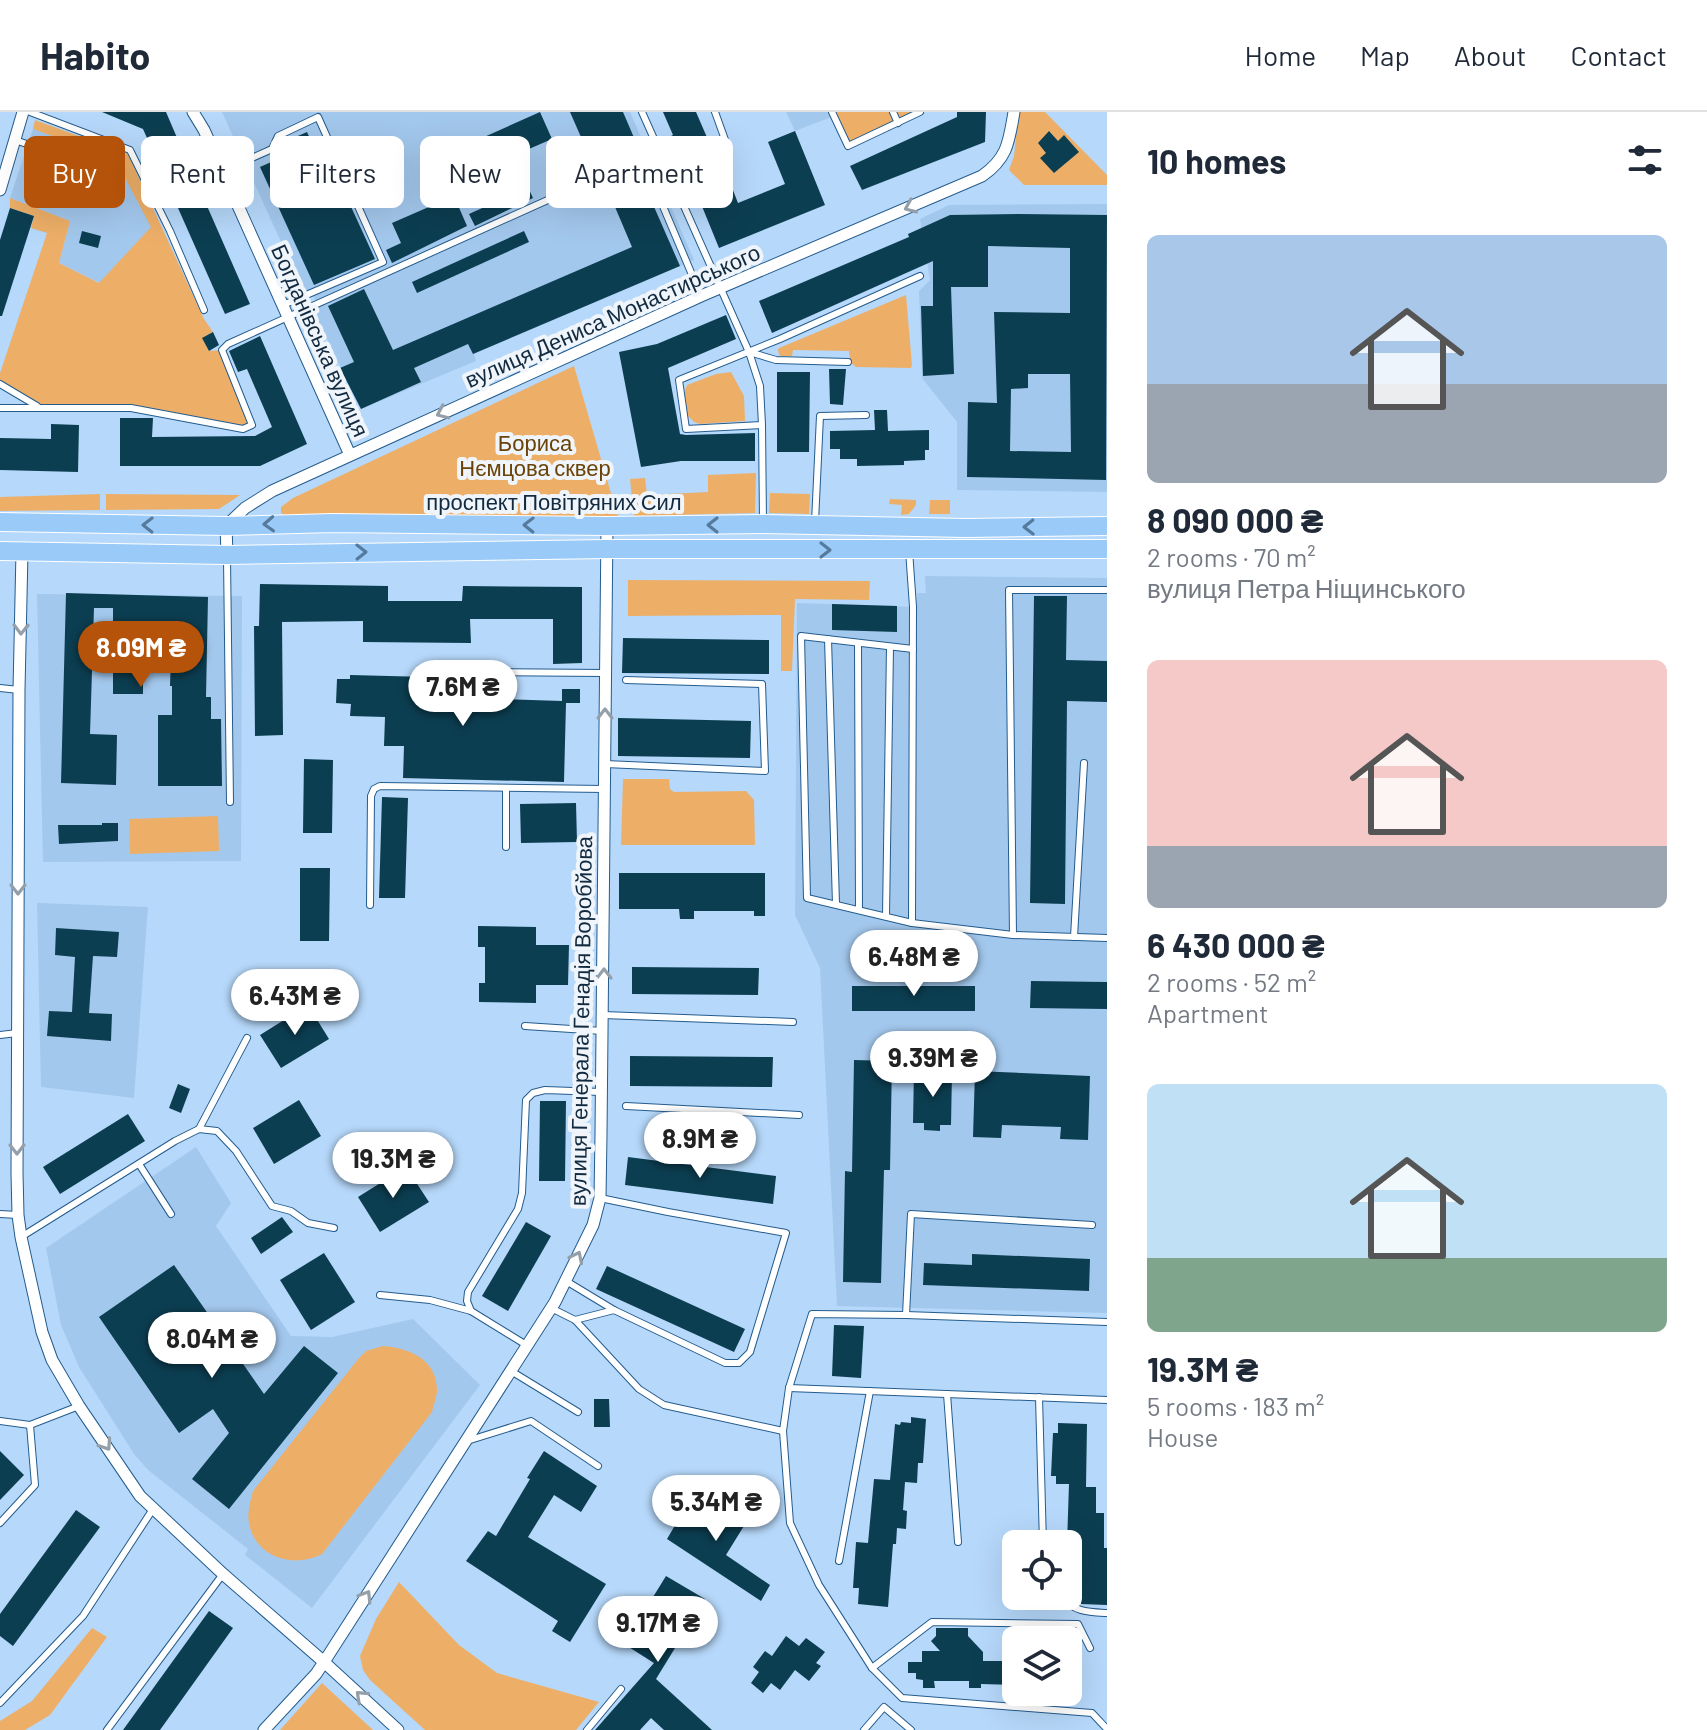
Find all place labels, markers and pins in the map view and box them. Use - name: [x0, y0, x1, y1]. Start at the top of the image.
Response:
- pin: 8.09M ₴: [67, 621, 215, 689]
- pin: 7.6M ₴: [398, 660, 528, 728]
- pin: 6.48M ₴: [840, 930, 988, 998]
- pin: 6.43M ₴: [221, 969, 369, 1037]
- pin: 9.39M ₴: [859, 1031, 1007, 1099]
- pin: 8.9M ₴: [635, 1112, 765, 1180]
- pin: 19.3M ₴: [319, 1132, 467, 1200]
- pin: 8.04M ₴: [138, 1312, 286, 1380]
- pin: 5.34M ₴: [642, 1475, 790, 1543]
- pin: 9.17M ₴: [584, 1596, 732, 1664]

